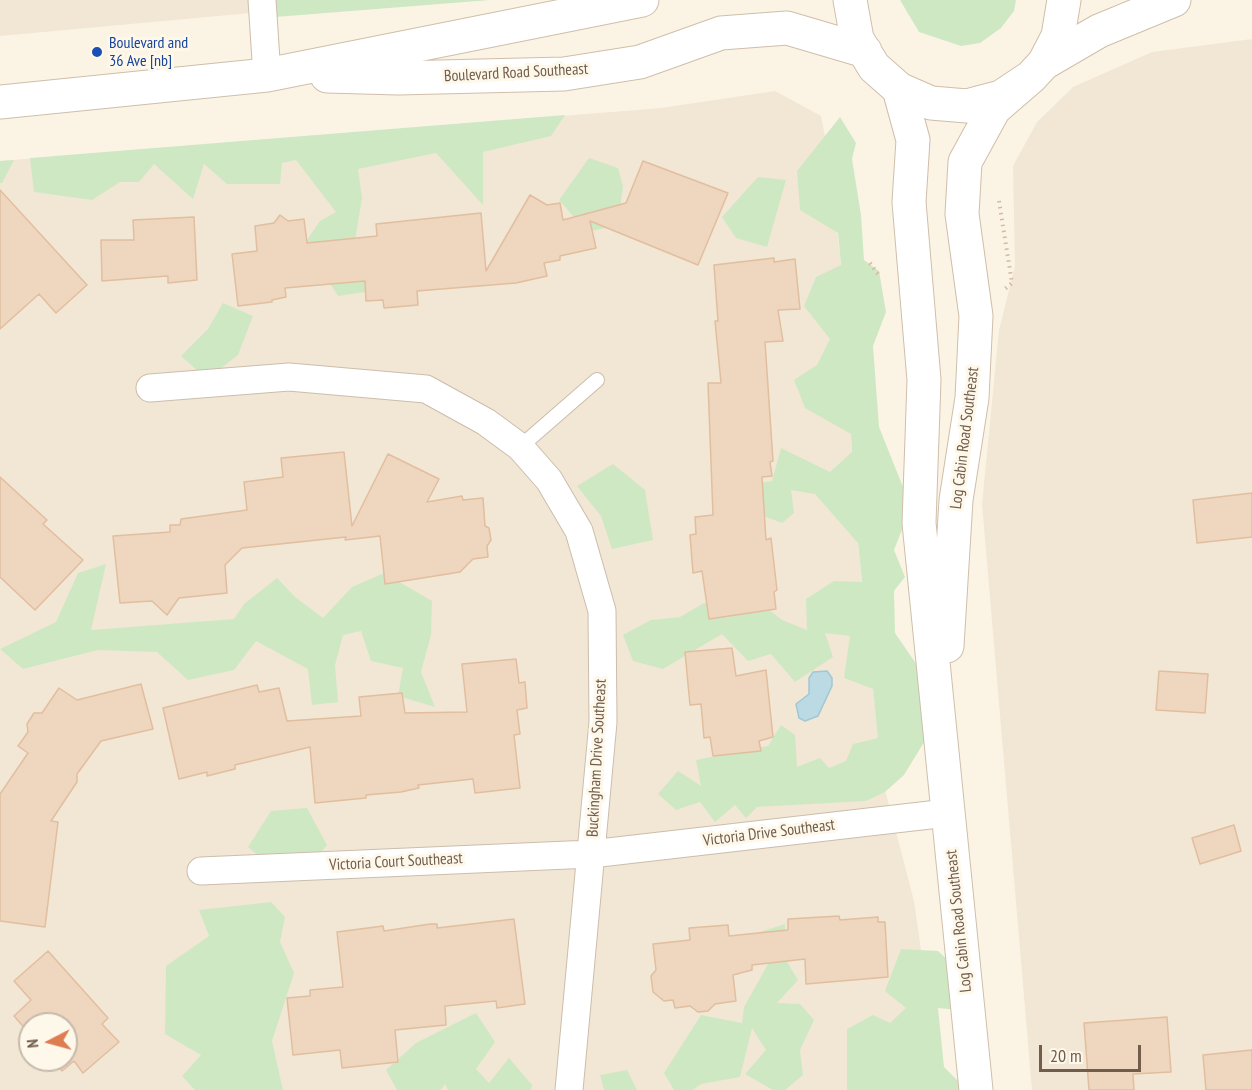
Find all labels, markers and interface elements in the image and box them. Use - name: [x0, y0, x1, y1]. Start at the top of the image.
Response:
- place label: Boulevard and 36 Ave [nb]: [109, 33, 188, 71]
- marker: Boulevard and 36 Ave [nb]: [90, 45, 104, 59]
- street label: Boulevard Road Southeast: [443, 60, 589, 86]
- street label: Log Cabin Road Southeast: [947, 366, 983, 510]
- street label: Buckingham Drive Southeast: [583, 678, 611, 838]
- street label: Victoria Drive Southeast: [702, 815, 836, 851]
- street label: Victoria Court Southeast: [329, 849, 463, 875]
- street label: Log Cabin Road Southeast: [942, 849, 976, 993]
- north arrow: [18, 1012, 78, 1072]
- scale bar: [1042, 1033, 1144, 1071]
- text: N: [22, 1038, 42, 1049]
- text: 20 m: [1050, 1044, 1082, 1067]

